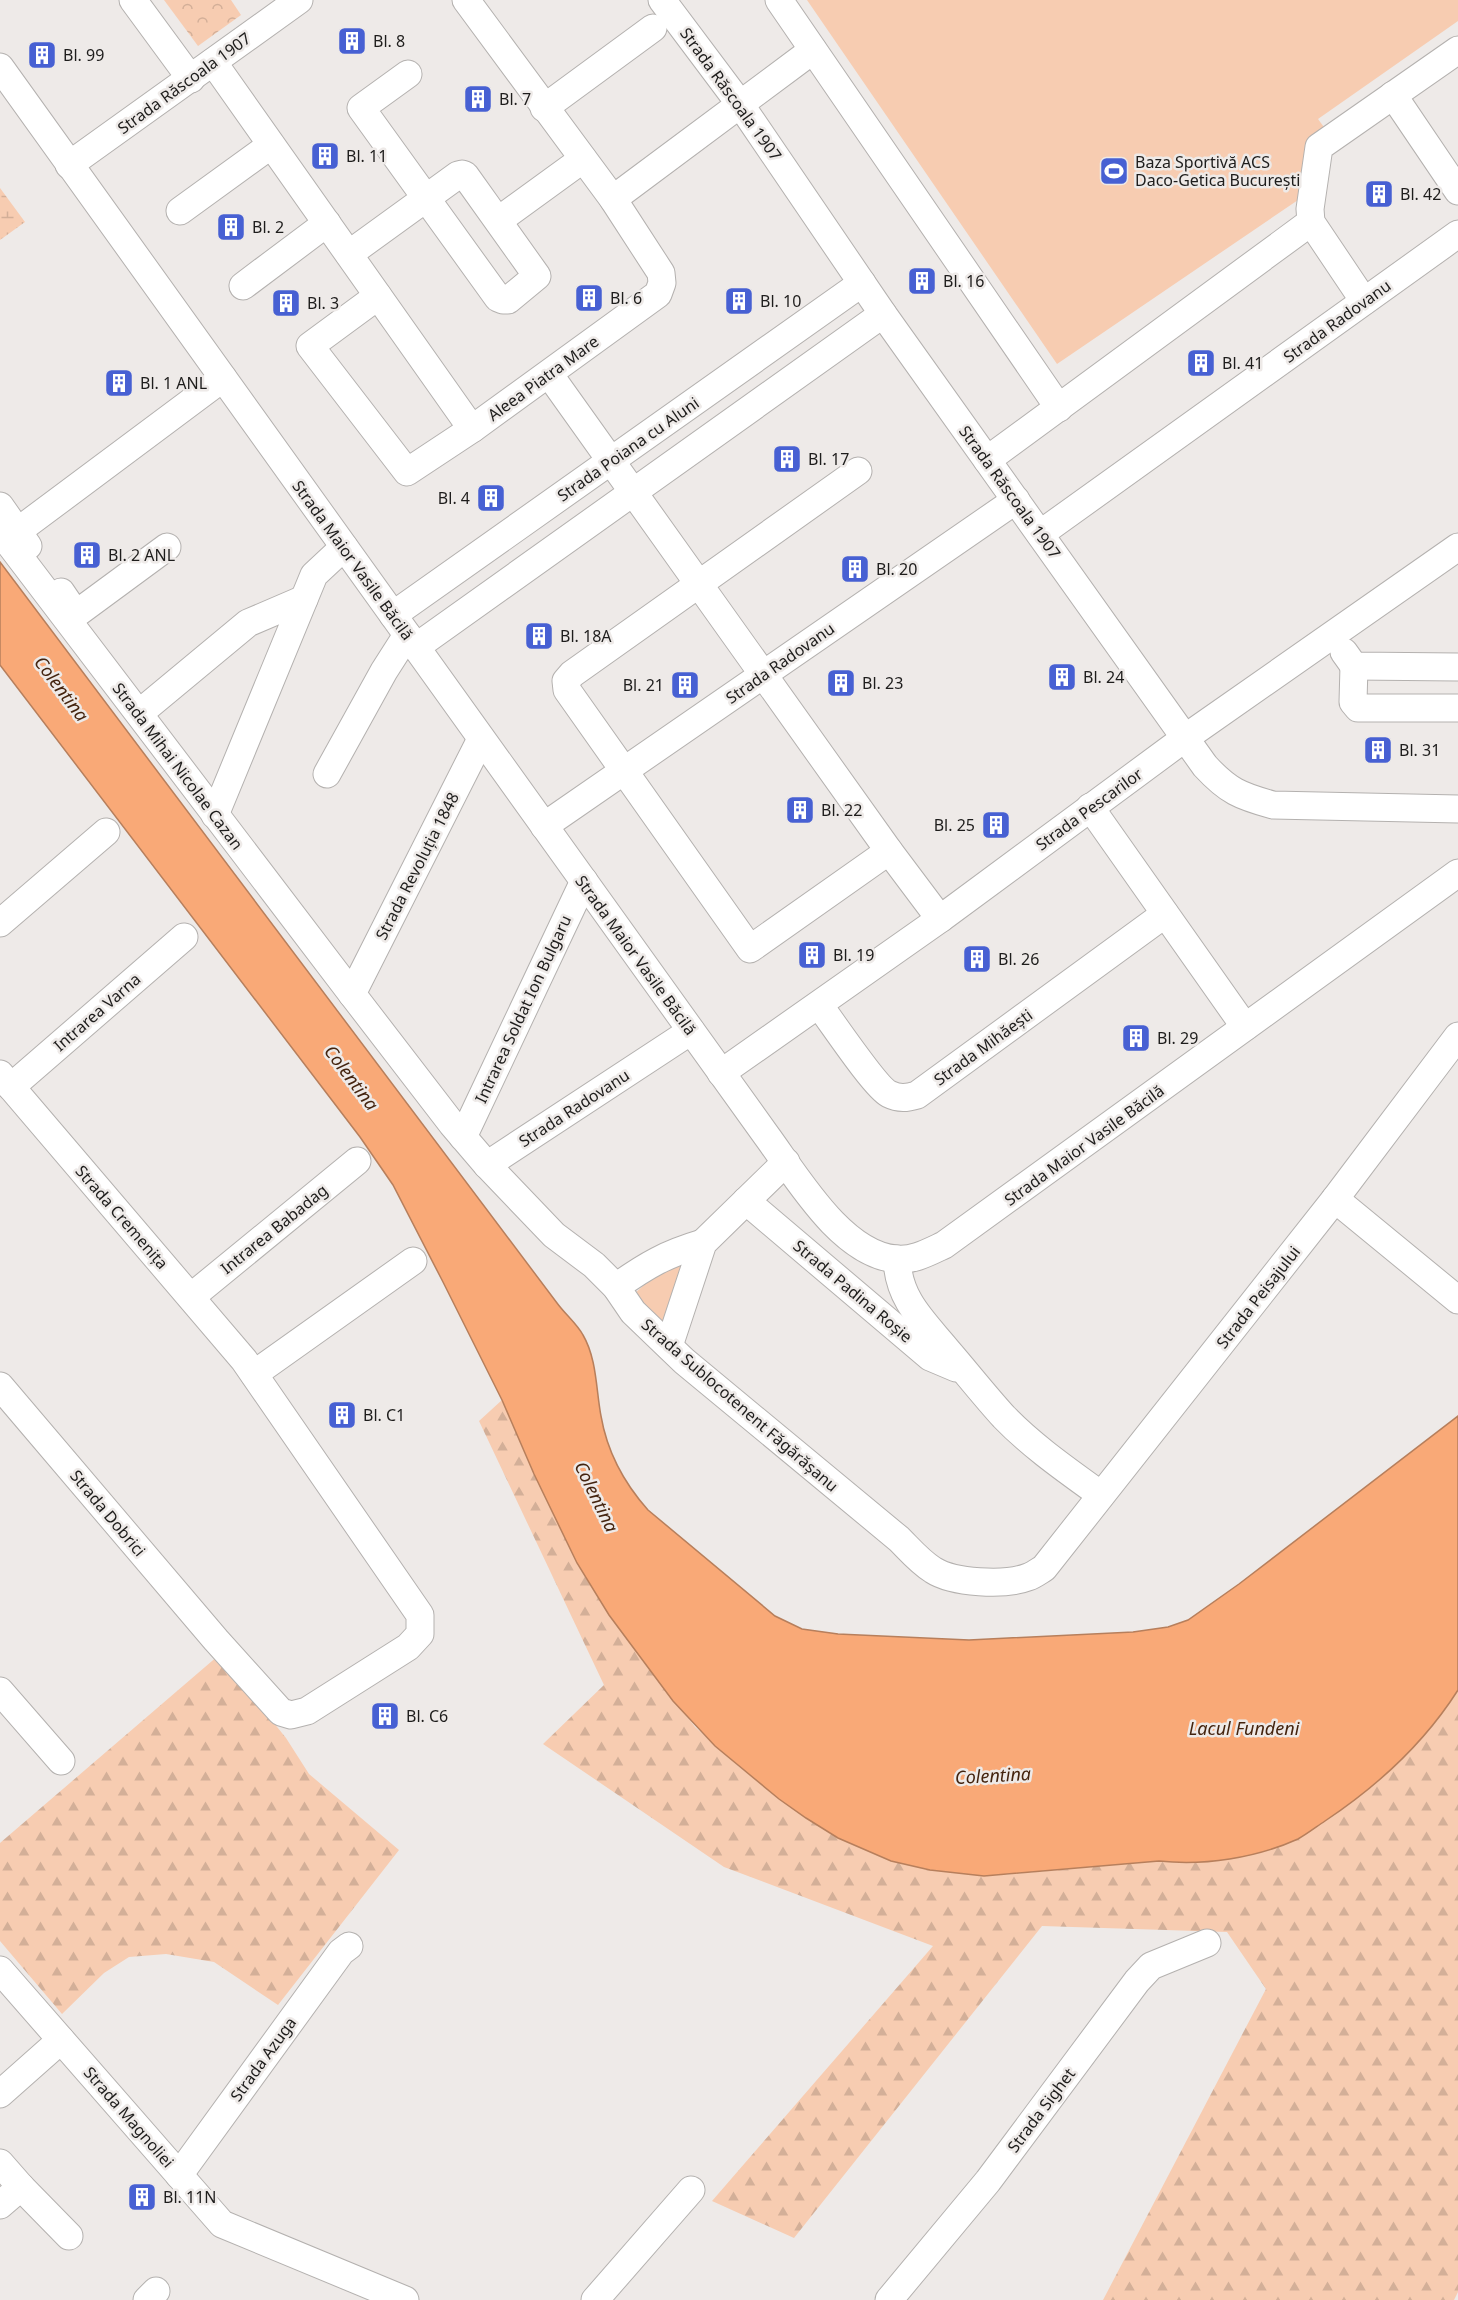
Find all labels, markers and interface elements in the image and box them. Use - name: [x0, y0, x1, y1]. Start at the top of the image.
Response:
- street label: Strada Răscoala 1907: [675, 23, 787, 165]
- building icon: Bl. 8: [336, 25, 368, 57]
- street label: Strada Răscoala 1907: [113, 27, 255, 139]
- place label: Bl. 8: [373, 30, 405, 52]
- building icon: Bl. 99: [26, 39, 58, 71]
- place label: Bl. 99: [63, 44, 104, 66]
- building icon: Bl. 7: [462, 83, 494, 115]
- place label: Bl. 7: [499, 88, 531, 110]
- building icon: Bl. 11: [309, 140, 341, 172]
- place label: Bl. 11: [346, 145, 387, 167]
- place label: Baza Sportivă ACS Daco-Getica București: [1135, 151, 1300, 191]
- sports icon: Baza Sportivă ACS Daco-Getica București: [1098, 155, 1130, 187]
- building icon: Bl. 42: [1363, 178, 1395, 210]
- place label: Bl. 42: [1400, 183, 1441, 205]
- building icon: Bl. 2: [215, 211, 247, 243]
- place label: Bl. 2: [252, 216, 284, 238]
- building icon: Bl. 16: [906, 265, 938, 297]
- place label: Bl. 16: [943, 270, 984, 292]
- street label: Strada Radovanu: [1279, 275, 1395, 367]
- building icon: Bl. 6: [573, 282, 605, 314]
- building icon: Bl. 10: [723, 285, 755, 317]
- building icon: Bl. 3: [270, 287, 302, 319]
- place label: Bl. 6: [610, 287, 642, 309]
- place label: Bl. 10: [760, 290, 801, 312]
- place label: Bl. 3: [307, 292, 339, 314]
- street label: Aleea Piatra Mare: [483, 330, 603, 426]
- building icon: Bl. 41: [1185, 347, 1217, 379]
- place label: Bl. 41: [1222, 352, 1263, 374]
- building icon: Bl. 1 ANL: [103, 367, 135, 399]
- place label: Bl. 1 ANL: [140, 372, 207, 394]
- street label: Strada Poiana cu Aluni: [553, 392, 703, 506]
- street label: Strada Răscoala 1907: [954, 421, 1066, 563]
- building icon: Bl. 17: [771, 443, 803, 475]
- place label: Bl. 17: [808, 448, 849, 470]
- street label: Strada Maior Vasile Băcilă: [288, 476, 418, 644]
- building icon: Bl. 4: [475, 482, 507, 514]
- place label: Bl. 4: [438, 487, 470, 509]
- building icon: Bl. 2 ANL: [71, 539, 103, 571]
- place label: Bl. 2 ANL: [108, 544, 175, 566]
- building icon: Bl. 20: [839, 553, 871, 585]
- place label: Bl. 20: [876, 558, 917, 580]
- street label: Strada Radovanu: [721, 617, 839, 709]
- building icon: Bl. 18A: [523, 620, 555, 652]
- place label: Bl. 18A: [560, 625, 612, 647]
- water label: Colentina: [29, 651, 94, 726]
- building icon: Bl. 24: [1046, 661, 1078, 693]
- place label: Bl. 24: [1083, 666, 1124, 688]
- building icon: Bl. 23: [825, 667, 857, 699]
- building icon: Bl. 21: [669, 669, 701, 701]
- place label: Bl. 23: [862, 672, 903, 694]
- place label: Bl. 21: [623, 674, 664, 696]
- street label: Strada Mihai Nicolae Cazan: [108, 678, 248, 854]
- building icon: Bl. 31: [1362, 734, 1394, 766]
- place label: Bl. 31: [1399, 739, 1440, 761]
- street label: Strada Pescarilor: [1031, 763, 1147, 855]
- street label: Strada Revoluția 1848: [370, 788, 464, 944]
- building icon: Bl. 22: [784, 794, 816, 826]
- place label: Bl. 22: [821, 799, 862, 821]
- building icon: Bl. 25: [980, 809, 1012, 841]
- place label: Bl. 25: [934, 814, 975, 836]
- street label: Strada Maior Vasile Băcilă: [571, 871, 701, 1039]
- street label: Intrarea Soldat Ion Bulgaru: [470, 911, 576, 1107]
- building icon: Bl. 19: [796, 939, 828, 971]
- building icon: Bl. 26: [961, 943, 993, 975]
- place label: Bl. 19: [833, 944, 874, 966]
- place label: Bl. 26: [998, 948, 1039, 970]
- street label: Intrarea Varna: [49, 968, 145, 1056]
- street label: Strada Mihăești: [929, 1004, 1037, 1090]
- building icon: Bl. 29: [1120, 1022, 1152, 1054]
- place label: Bl. 29: [1157, 1027, 1198, 1049]
- water label: Colentina: [319, 1040, 384, 1115]
- street label: Strada Radovanu: [514, 1064, 634, 1152]
- street label: Strada Maior Vasile Băcilă: [1000, 1080, 1168, 1210]
- street label: Strada Cremenița: [71, 1160, 173, 1274]
- street label: Intrarea Babadag: [216, 1179, 332, 1279]
- street label: Strada Padina Roșie: [789, 1235, 917, 1347]
- street label: Strada Peisajului: [1211, 1241, 1305, 1353]
- street label: Strada Sublocotenent Făgărășanu: [637, 1313, 843, 1497]
- building icon: Bl. C1: [326, 1399, 358, 1431]
- place label: Bl. C1: [363, 1404, 405, 1426]
- water label: Colentina: [569, 1457, 624, 1536]
- street label: Strada Dobrici: [65, 1465, 151, 1561]
- building icon: Bl. C6: [369, 1700, 401, 1732]
- place label: Bl. C6: [406, 1705, 448, 1727]
- water label: Lacul Fundeni: [1189, 1716, 1300, 1740]
- water label: Colentina: [954, 1761, 1032, 1789]
- street label: Strada Azuga: [225, 2012, 301, 2106]
- street label: Strada Magnoliei: [79, 2062, 179, 2172]
- street label: Strada Sighet: [1002, 2063, 1080, 2157]
- building icon: Bl. 11N: [126, 2181, 158, 2213]
- place label: Bl. 11N: [163, 2186, 216, 2208]

